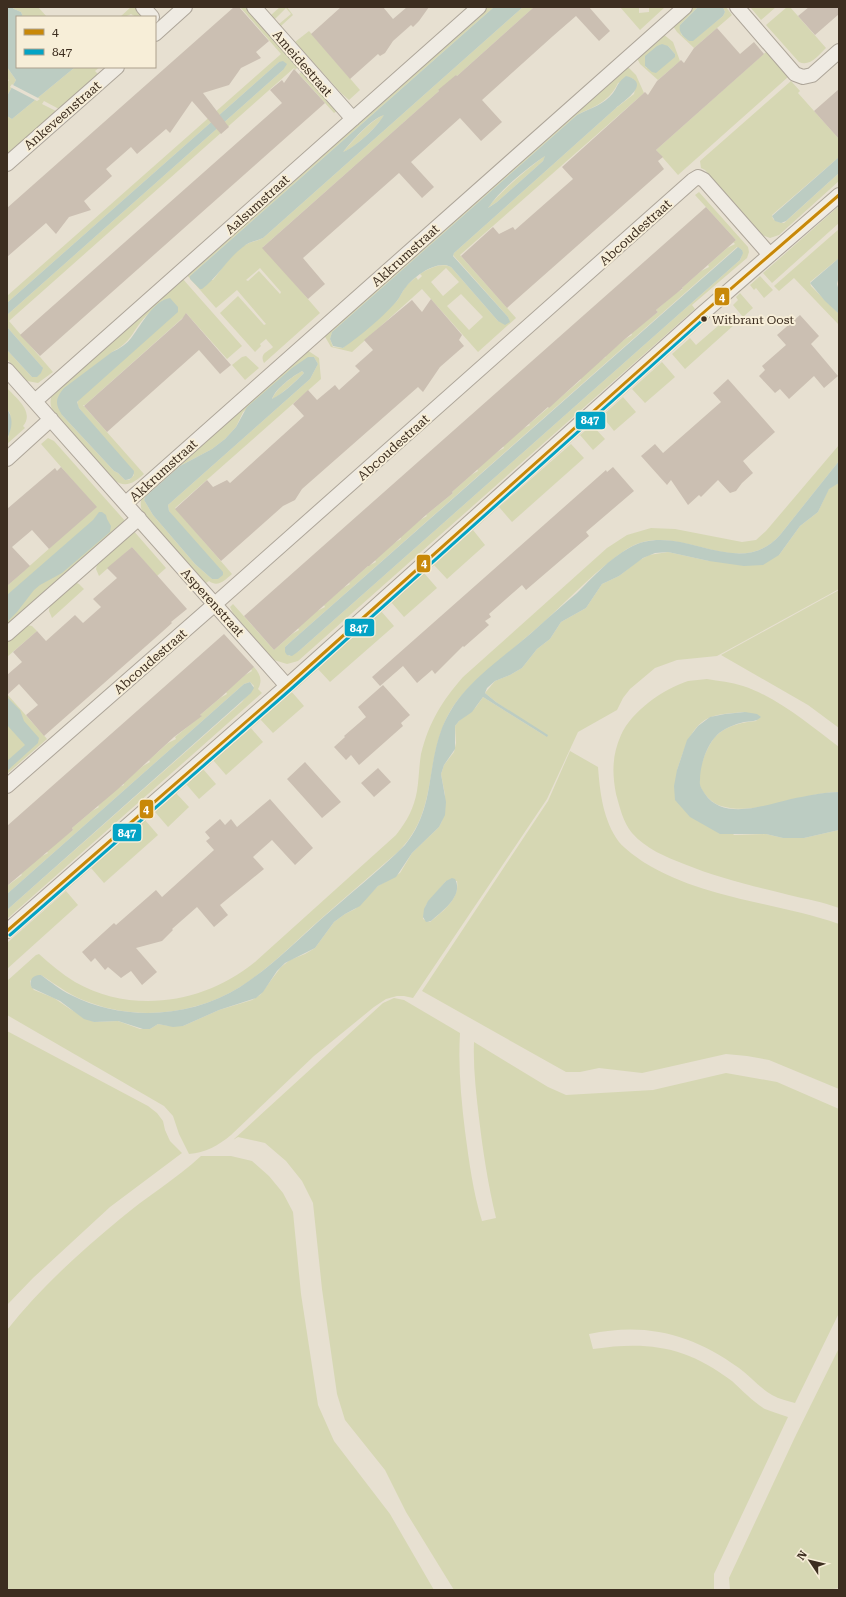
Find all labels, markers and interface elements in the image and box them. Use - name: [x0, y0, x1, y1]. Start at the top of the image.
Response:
- legend: [16, 16, 156, 68]
- text: 4: [52, 25, 59, 39]
- street label: Ameidestraat: [270, 27, 335, 100]
- text: 847: [52, 45, 72, 59]
- street label: Ankeveenstraat: [21, 78, 104, 153]
- street label: Aalsumstraat: [222, 172, 293, 237]
- street label: Abcoudestraat: [596, 196, 674, 269]
- street label: Akkrumstraat: [368, 221, 442, 290]
- line badge: 4: [714, 287, 730, 306]
- text: 4: [719, 291, 726, 304]
- place label: Witbrant Oost: [712, 313, 794, 327]
- marker: Witbrant Oost: [699, 314, 709, 324]
- street label: Abcoudestraat: [354, 411, 432, 484]
- line badge: 847: [575, 411, 606, 430]
- text: 847: [581, 414, 599, 427]
- street label: Akkrumstraat: [126, 436, 200, 505]
- line badge: 4: [416, 554, 431, 573]
- text: 4: [421, 557, 428, 570]
- street label: Asperenstraat: [178, 565, 247, 640]
- line badge: 847: [344, 618, 375, 637]
- text: 847: [350, 622, 368, 635]
- street label: Abcoudestraat: [111, 626, 190, 697]
- line badge: 4: [139, 799, 154, 819]
- text: 4: [143, 803, 150, 816]
- line badge: 847: [112, 823, 142, 842]
- text: 847: [118, 827, 136, 840]
- north arrow: [790, 1541, 830, 1581]
- text: N: [794, 1548, 810, 1563]

